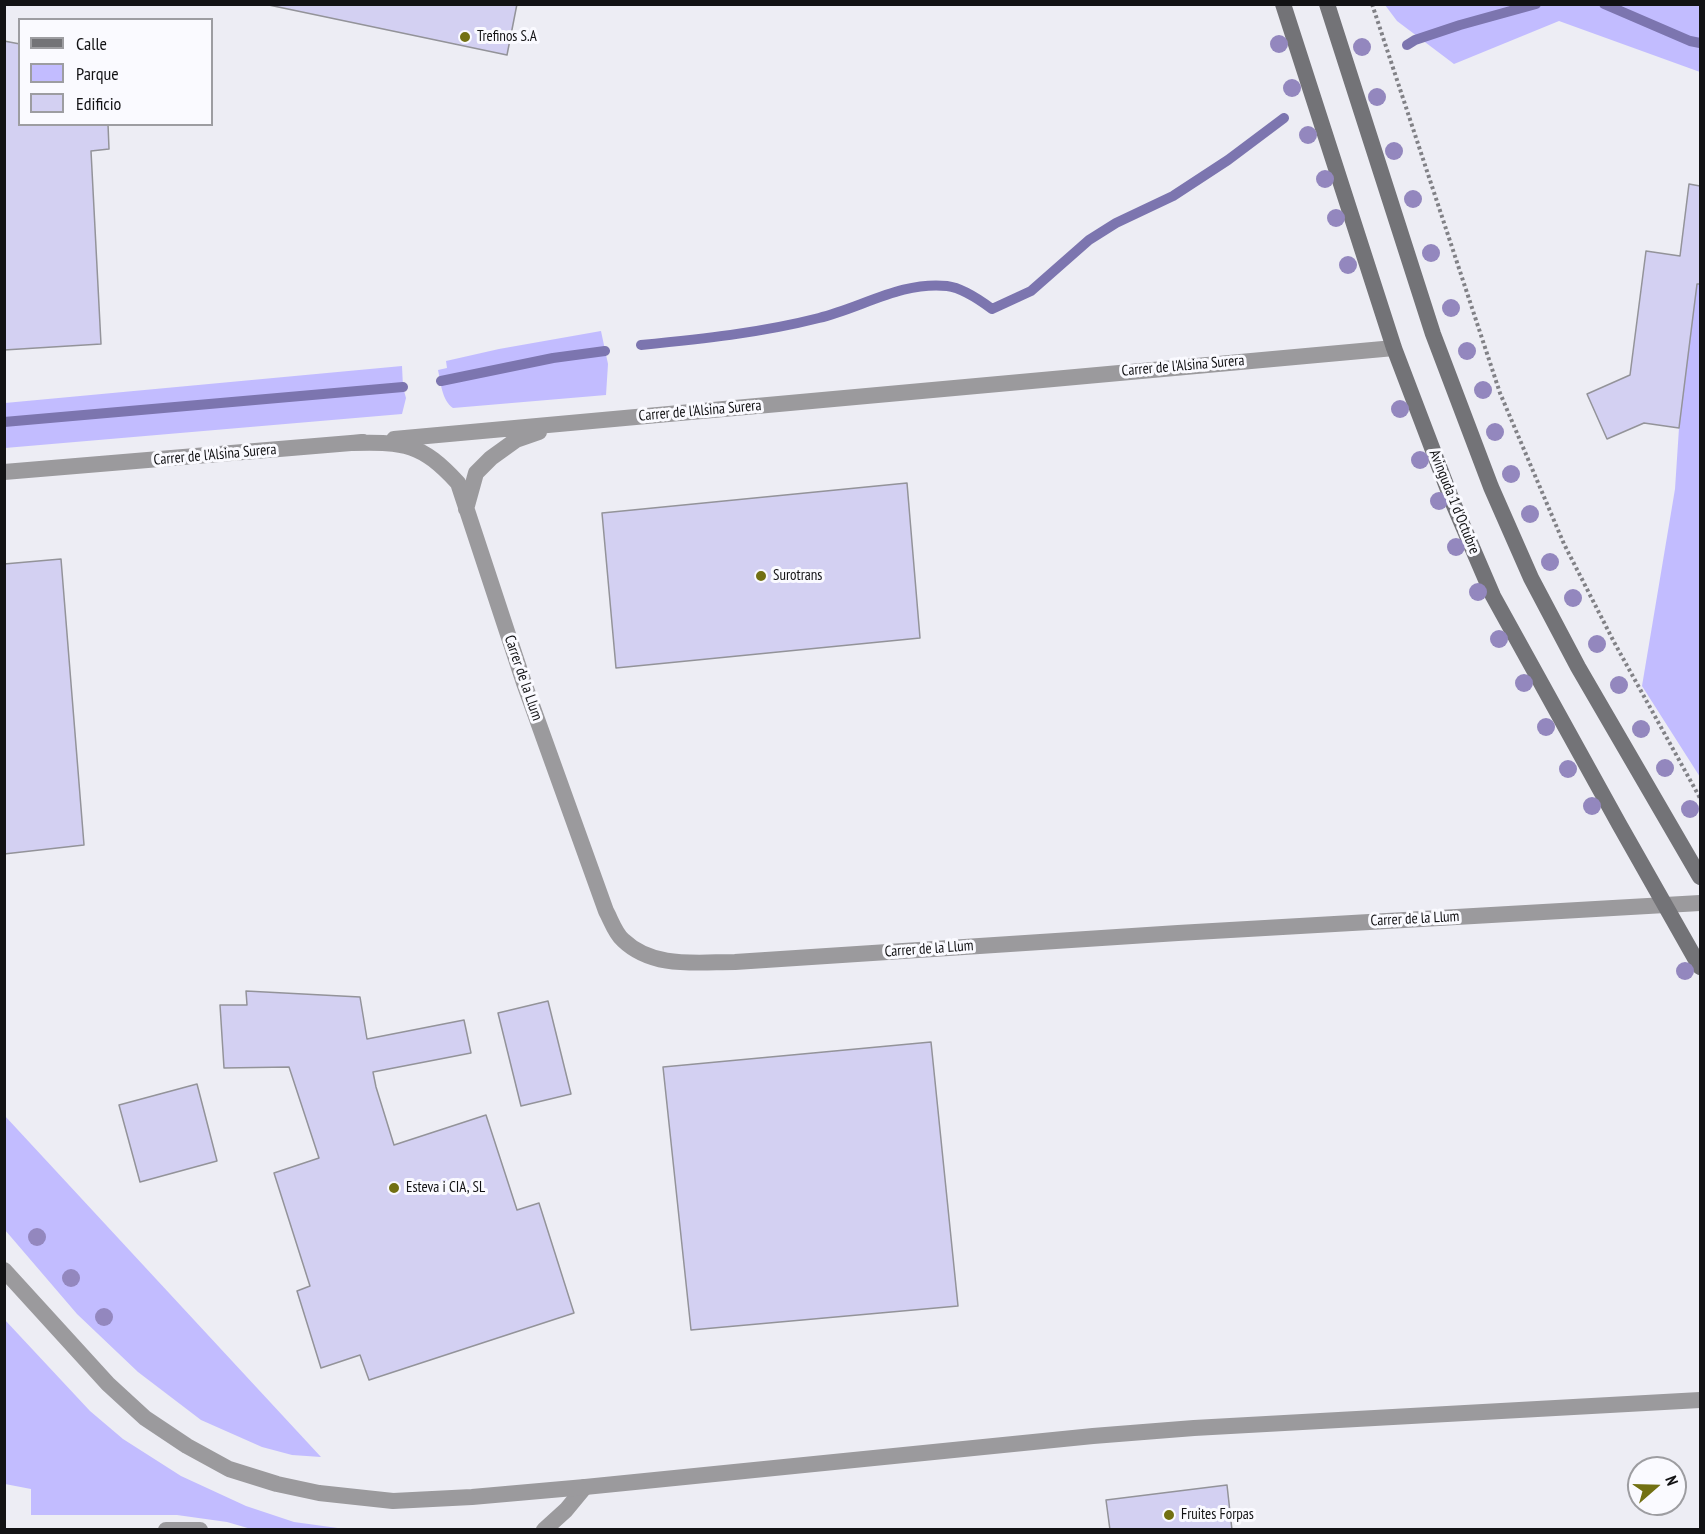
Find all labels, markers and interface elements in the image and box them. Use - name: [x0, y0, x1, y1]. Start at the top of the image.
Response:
- legend: [18, 18, 213, 126]
- place label: Trefinos S.A: [477, 28, 537, 46]
- marker: Trefinos S.A: [458, 30, 472, 44]
- text: Calle: [76, 32, 107, 55]
- text: Parque: [76, 62, 119, 85]
- text: Edificio: [76, 92, 121, 115]
- street label: Carrer de l'Alsina Surera: [1121, 352, 1245, 380]
- street label: Carrer de l'Alsina Surera: [638, 397, 762, 425]
- street label: Carrer de l'Alsina Surera: [153, 441, 277, 469]
- street label: Avinguda 1 d'Octubre: [1425, 447, 1483, 557]
- place label: Surotrans: [773, 567, 822, 585]
- marker: Surotrans: [754, 569, 768, 583]
- street label: Carrer de la Llum: [500, 633, 546, 723]
- street label: Carrer de la Llum: [1370, 908, 1460, 930]
- street label: Carrer de la Llum: [884, 937, 974, 961]
- place label: Esteva i CIA, SL: [406, 1179, 485, 1197]
- marker: Esteva i CIA, SL: [387, 1181, 401, 1195]
- north arrow: [1627, 1456, 1687, 1516]
- text: N: [1661, 1473, 1683, 1488]
- place label: Fruites Forpas: [1181, 1506, 1254, 1524]
- marker: Fruites Forpas: [1162, 1508, 1176, 1522]

